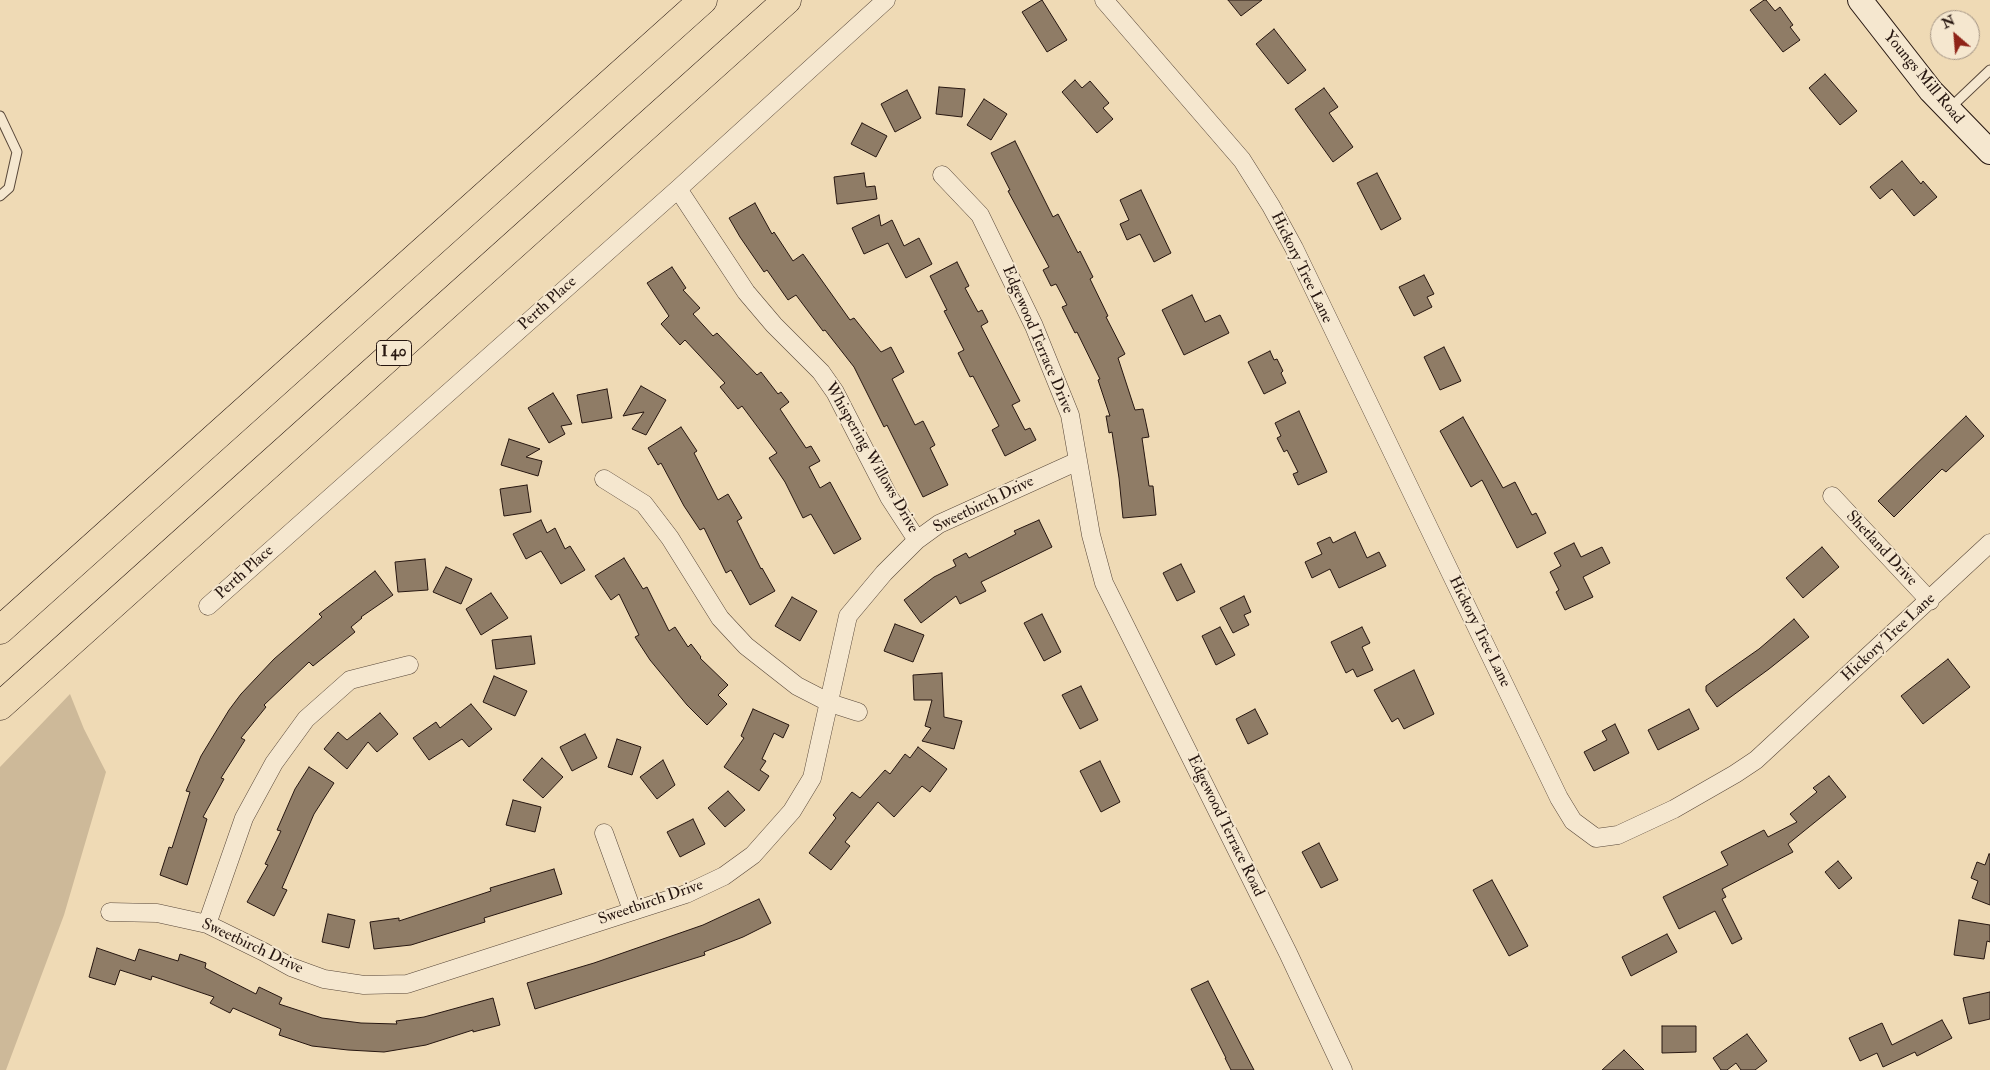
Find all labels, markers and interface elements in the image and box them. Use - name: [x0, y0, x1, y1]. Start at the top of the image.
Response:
- north arrow: [1930, 10, 1980, 60]
- text: N: [1939, 12, 1958, 33]
- street label: Youngs Mill Road: [1879, 28, 1967, 128]
- street label: Hickory Tree Lane: [1266, 209, 1336, 327]
- street label: Edgewood Terrace Drive: [997, 263, 1077, 417]
- street label: Perth Place: [515, 273, 581, 335]
- road number: I 40: [376, 340, 412, 366]
- street label: Whispering Willows Drive: [820, 379, 922, 537]
- street label: Sweetbirch Drive: [930, 472, 1038, 538]
- street label: Shetland Drive: [1841, 507, 1921, 591]
- street label: Perth Place: [212, 542, 278, 604]
- street label: Hickory Tree Lane: [1444, 573, 1514, 691]
- street label: Hickory Tree Lane: [1838, 590, 1940, 686]
- street label: Edgewood Terrace Road: [1182, 752, 1268, 900]
- street label: Sweetbirch Drive: [596, 876, 706, 930]
- street label: Sweetbirch Drive: [198, 915, 306, 979]

